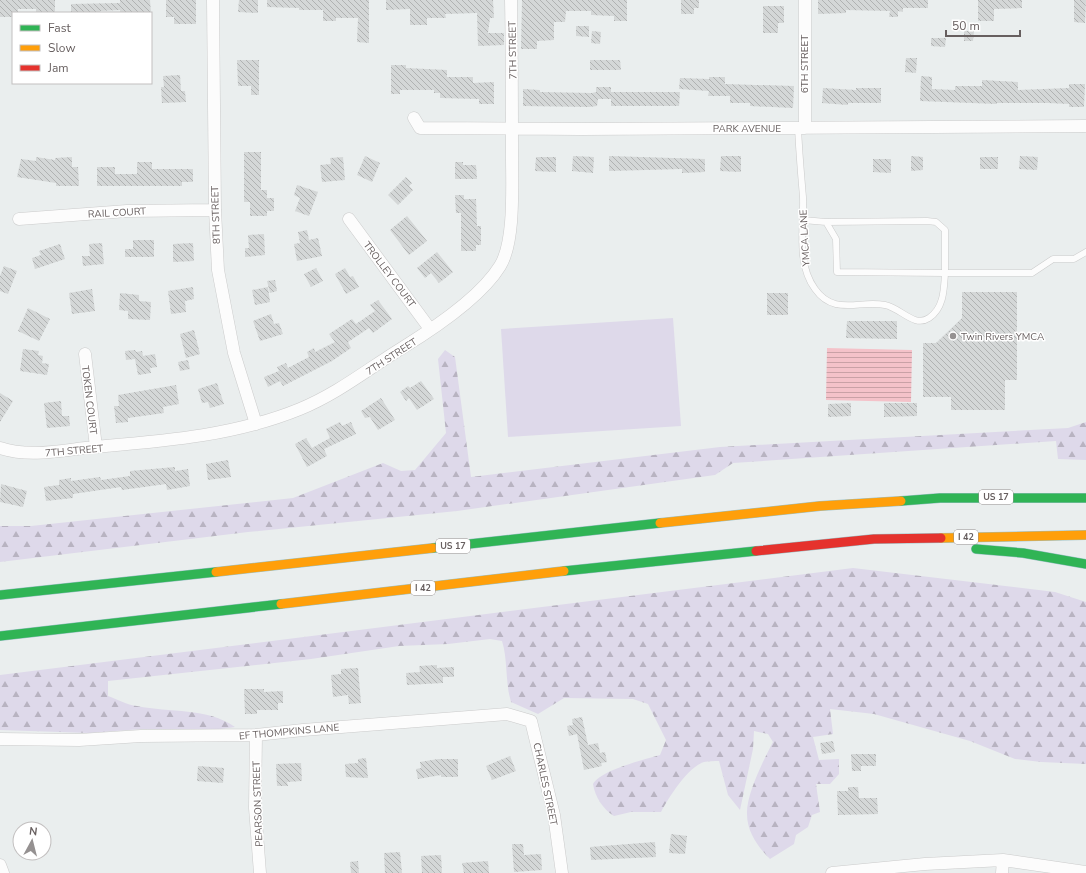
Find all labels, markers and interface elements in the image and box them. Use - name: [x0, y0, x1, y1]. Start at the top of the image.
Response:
- legend: [12, 12, 152, 84]
- scale bar: [946, 12, 1020, 38]
- text: 50 m: [952, 18, 980, 34]
- text: Fast: [48, 20, 71, 36]
- street label: 7TH STREET: [505, 21, 521, 79]
- street label: 6TH STREET: [798, 35, 812, 93]
- text: Slow: [48, 40, 76, 56]
- text: Jam: [47, 60, 69, 76]
- street label: PARK AVENUE: [713, 122, 781, 136]
- street label: 8TH STREET: [208, 186, 224, 244]
- street label: RAIL COURT: [88, 204, 147, 222]
- street label: YMCA LANE: [797, 209, 814, 268]
- street label: TROLLEY COURT: [360, 239, 419, 311]
- place label: Twin Rivers YMCA: [961, 330, 1045, 344]
- marker: Twin Rivers YMCA: [948, 331, 958, 341]
- street label: 7TH STREET: [363, 335, 420, 379]
- street label: TOKEN COURT: [78, 365, 100, 435]
- street label: 7TH STREET: [44, 441, 104, 461]
- road number: US 17: [979, 490, 1013, 504]
- road number: I 42: [954, 530, 978, 544]
- road number: US 17: [436, 539, 470, 553]
- road number: I 42: [411, 581, 435, 595]
- street label: EF THOMPKINS LANE: [238, 721, 340, 743]
- street label: CHARLES STREET: [529, 741, 561, 827]
- street label: PEARSON STREET: [250, 761, 266, 847]
- north arrow: [12, 821, 52, 861]
- text: N: [28, 824, 38, 840]

